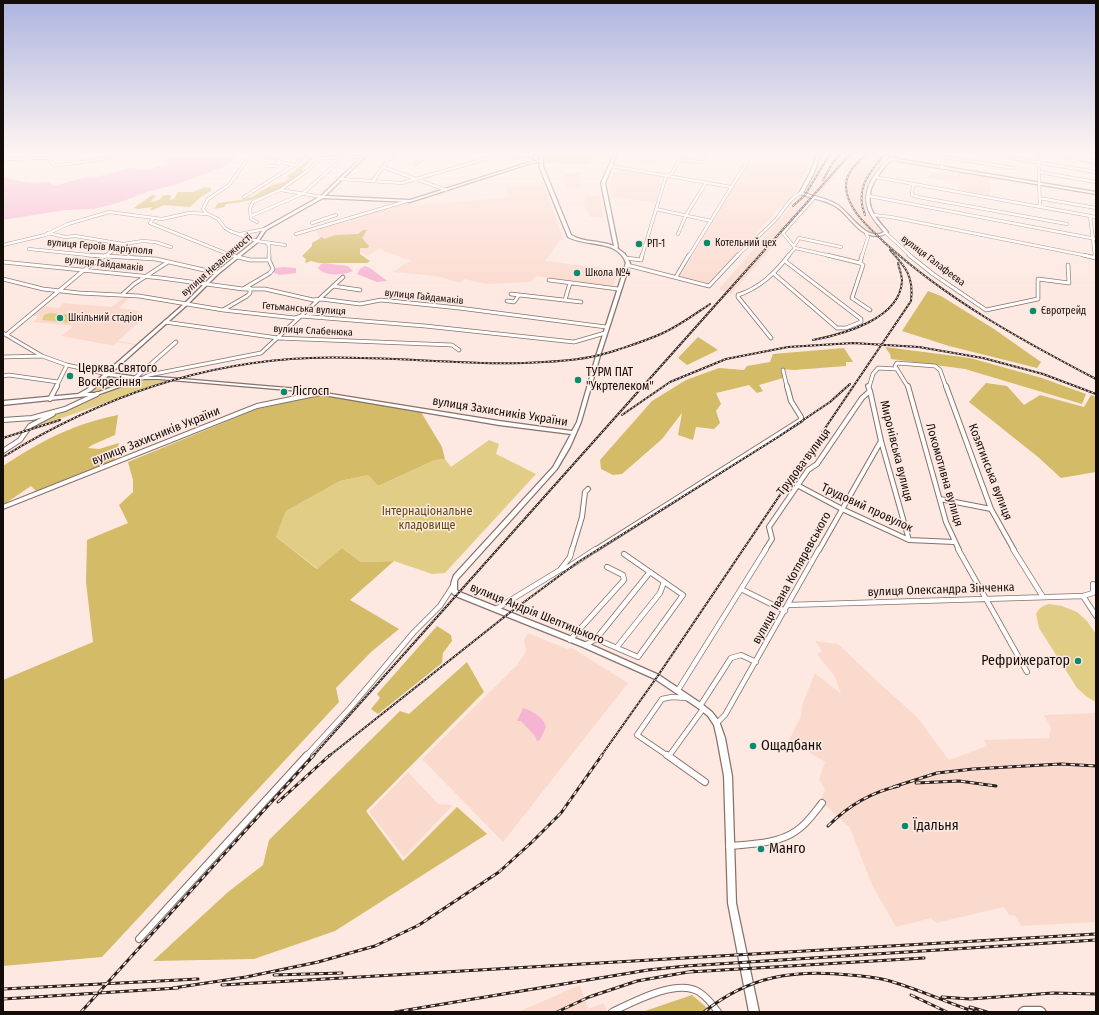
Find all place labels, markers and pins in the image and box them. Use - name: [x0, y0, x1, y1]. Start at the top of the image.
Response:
- place label: Котельний цех: [715, 237, 776, 249]
- place label: РП-1: [647, 238, 665, 250]
- marker: Котельний цех: [702, 238, 712, 248]
- marker: РП-1: [634, 239, 644, 249]
- place label: Школа №4: [585, 267, 630, 279]
- marker: Школа №4: [572, 268, 582, 278]
- place label: Євротрейд: [1041, 305, 1086, 317]
- marker: Євротрейд: [1028, 306, 1038, 316]
- place label: Шкільний стадіон: [68, 312, 143, 324]
- marker: Шкільний стадіон: [55, 313, 65, 323]
- place label: Церква Святого Воскресіння: [78, 362, 157, 390]
- place label: ТУРМ ПАТ "Укртелеком": [586, 366, 654, 394]
- marker: Церква Святого Воскресіння: [65, 371, 75, 381]
- marker: ТУРМ ПАТ "Укртелеком": [573, 375, 583, 385]
- place label: Лісгосп: [292, 385, 329, 399]
- marker: Лісгосп: [279, 387, 289, 397]
- place label: Рефрижератор: [981, 653, 1070, 669]
- marker: Рефрижератор: [1073, 656, 1083, 666]
- place label: Ощадбанк: [761, 738, 822, 754]
- marker: Ощадбанк: [748, 741, 758, 751]
- place label: Їдальня: [913, 818, 959, 834]
- marker: Їдальня: [900, 821, 910, 831]
- place label: Манго: [769, 841, 806, 857]
- marker: Манго: [756, 844, 766, 854]

